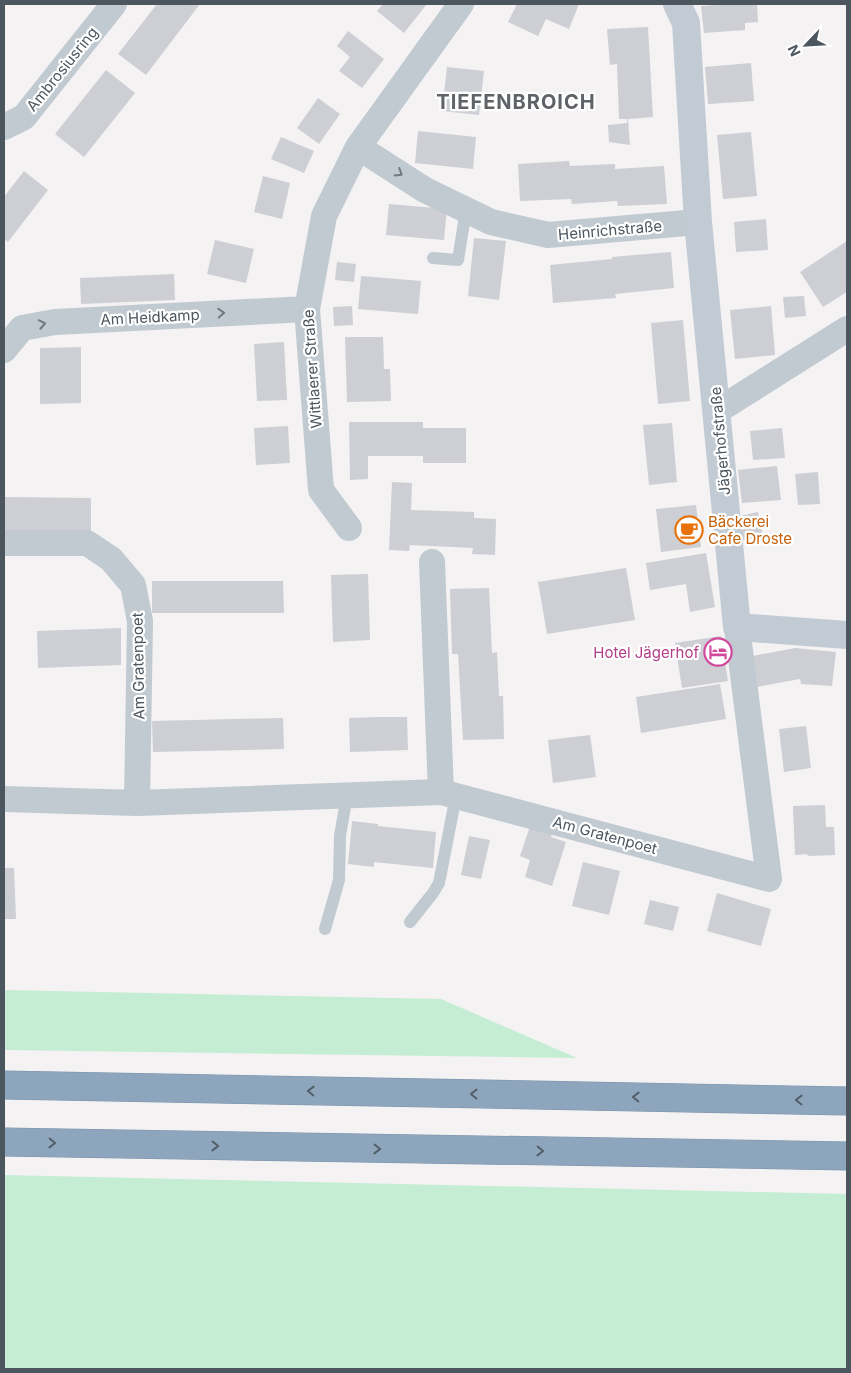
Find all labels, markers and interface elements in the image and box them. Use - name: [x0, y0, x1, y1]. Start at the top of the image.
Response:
- north arrow: [781, 20, 831, 70]
- street label: Ambrosiusring: [22, 23, 102, 115]
- text: N: [784, 42, 804, 59]
- district label: TIEFENBROICH: [436, 90, 596, 114]
- one-way arrow: [394, 167, 403, 176]
- street label: Heinrichstraße: [557, 216, 663, 244]
- street label: Am Heidkamp: [100, 305, 200, 329]
- one-way arrow: [218, 308, 226, 319]
- street label: Wittlaerer Straße: [298, 309, 326, 429]
- one-way arrow: [37, 320, 46, 330]
- street label: Jägerhofstraße: [706, 386, 734, 496]
- place label: Bäckerei Cafe Droste: [708, 512, 792, 548]
- cafe icon: Bäckerei Cafe Droste: [674, 515, 704, 545]
- street label: Am Gratenpoet: [128, 612, 148, 720]
- hotel icon: Hotel Jägerhof: [703, 637, 733, 667]
- place label: Hotel Jägerhof: [593, 643, 699, 662]
- street label: Am Gratenpoet: [551, 812, 659, 858]
- one-way arrow: [307, 1086, 314, 1096]
- one-way arrow: [469, 1089, 477, 1099]
- one-way arrow: [632, 1092, 640, 1102]
- one-way arrow: [794, 1095, 802, 1105]
- one-way arrow: [49, 1137, 57, 1148]
- one-way arrow: [212, 1141, 219, 1151]
- one-way arrow: [374, 1144, 382, 1154]
- one-way arrow: [536, 1146, 544, 1156]

